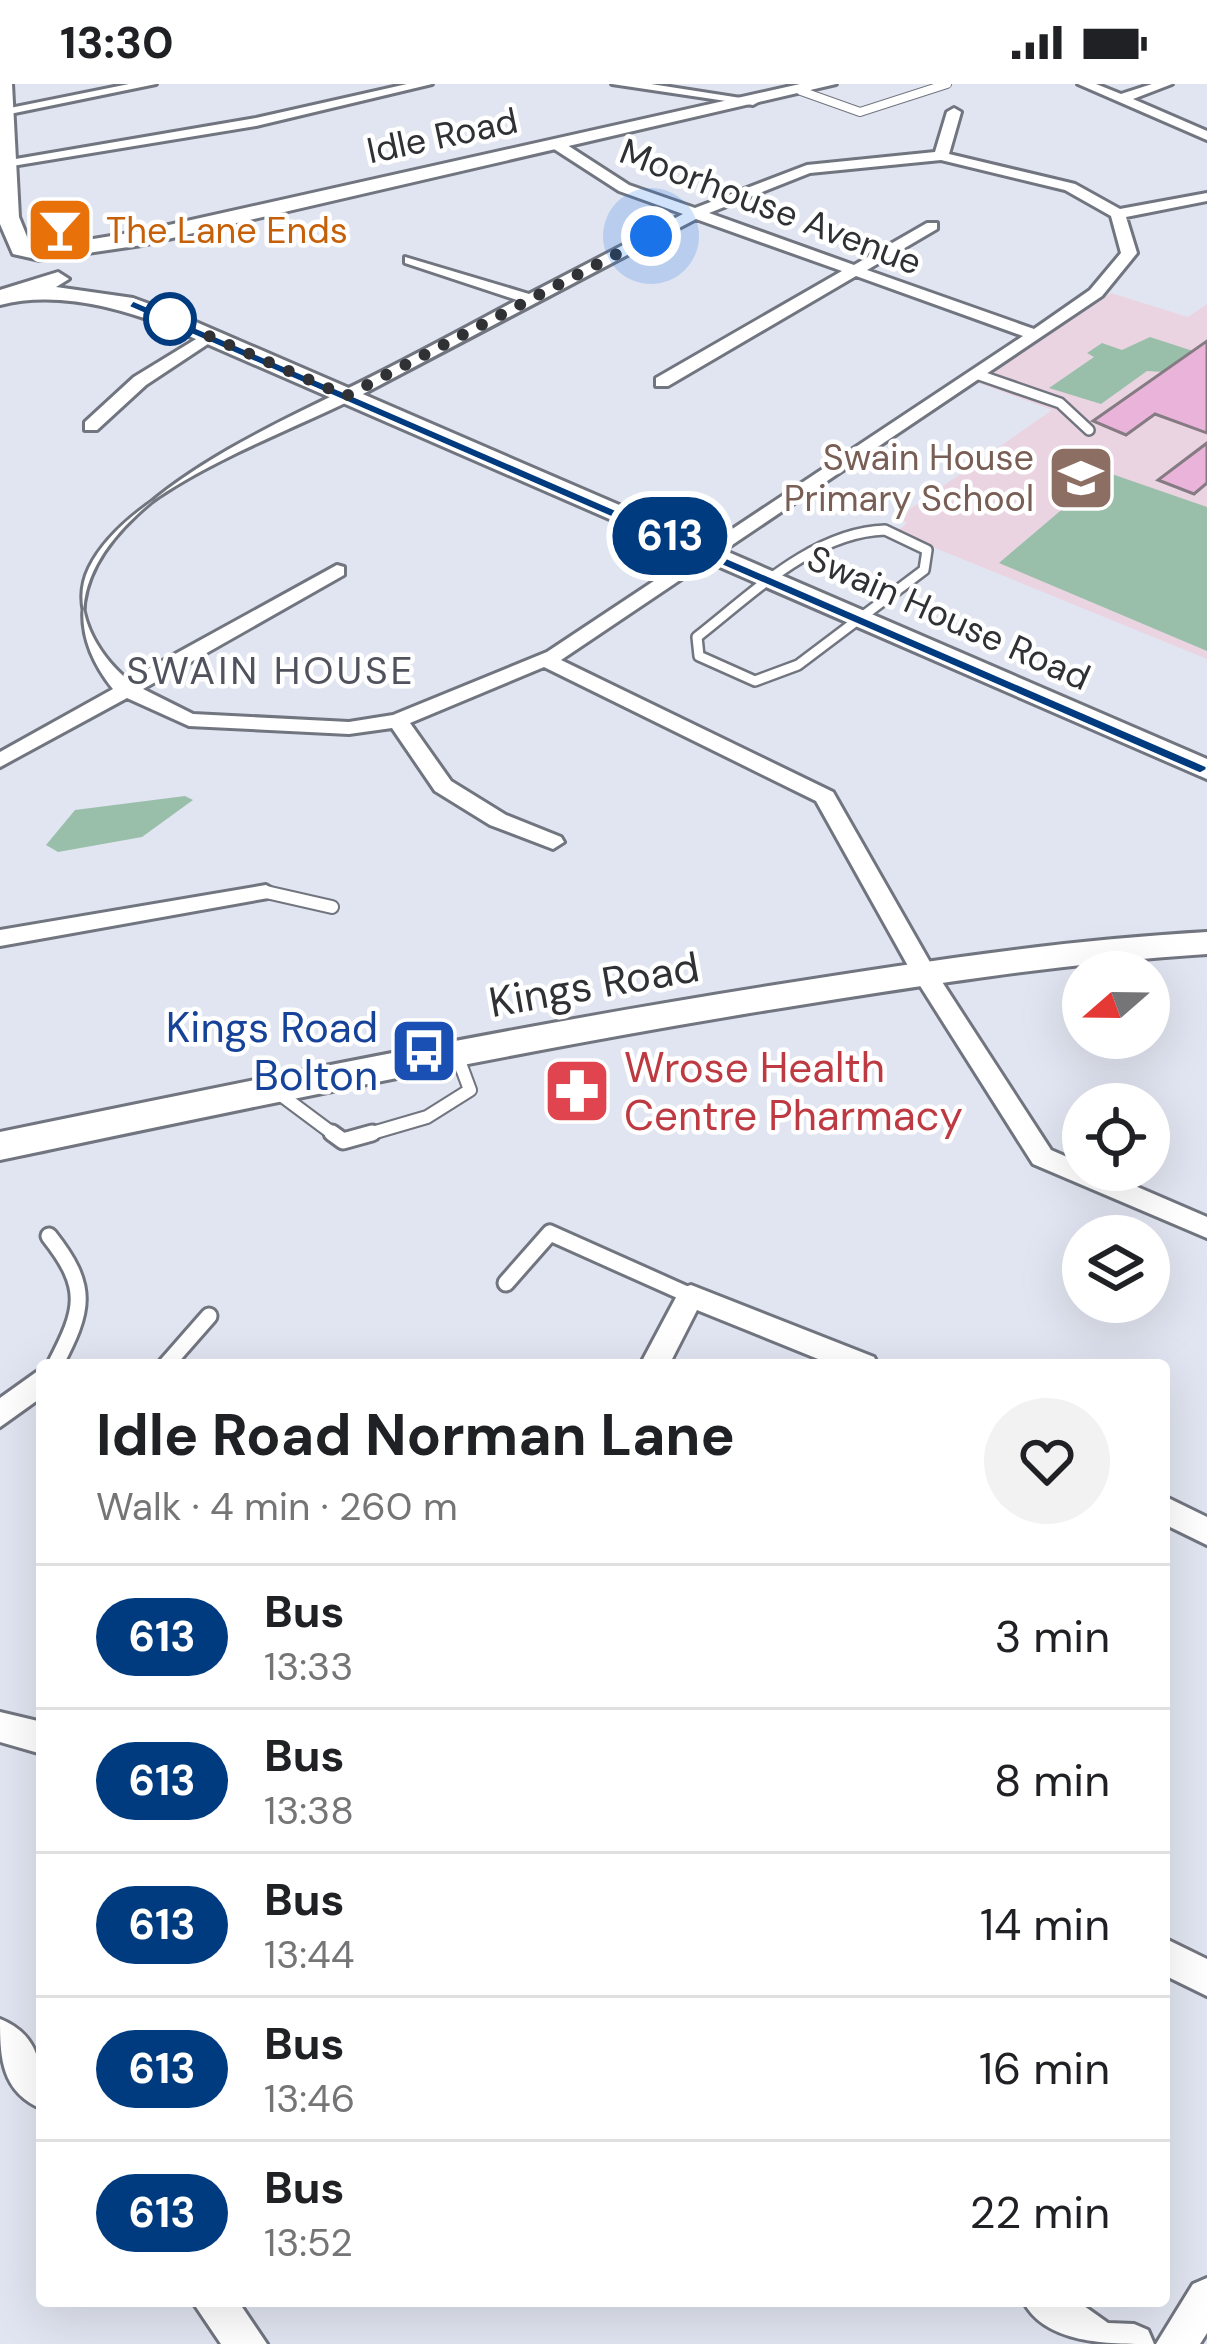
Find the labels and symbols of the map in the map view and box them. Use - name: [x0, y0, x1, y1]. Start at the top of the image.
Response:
- street label: Idle Road: [362, 97, 522, 174]
- street label: Moorhouse Avenue: [613, 127, 928, 286]
- bar icon: The Lane Ends: [25, 195, 95, 265]
- your location: [621, 206, 681, 266]
- place label: The Lane Ends: [106, 207, 348, 254]
- unlabelled marker: [145, 294, 195, 344]
- place label: Swain House Primary School: [784, 434, 1034, 522]
- school or university icon: Swain House Primary School: [1046, 443, 1116, 513]
- line badge: 613: [601, 497, 739, 575]
- street label: Swain House Road: [800, 534, 1097, 701]
- district label: SWAIN HOUSE: [126, 645, 416, 696]
- street label: Kings Road: [485, 939, 703, 1030]
- north arrow: [1062, 951, 1170, 1059]
- place label: Kings Road Bolton: [166, 1000, 378, 1103]
- bus stop icon: Kings Road Bolton: [389, 1016, 459, 1086]
- place label: Wrose Health Centre Pharmacy: [624, 1040, 963, 1143]
- pharmacy icon: Wrose Health Centre Pharmacy: [542, 1056, 612, 1126]

